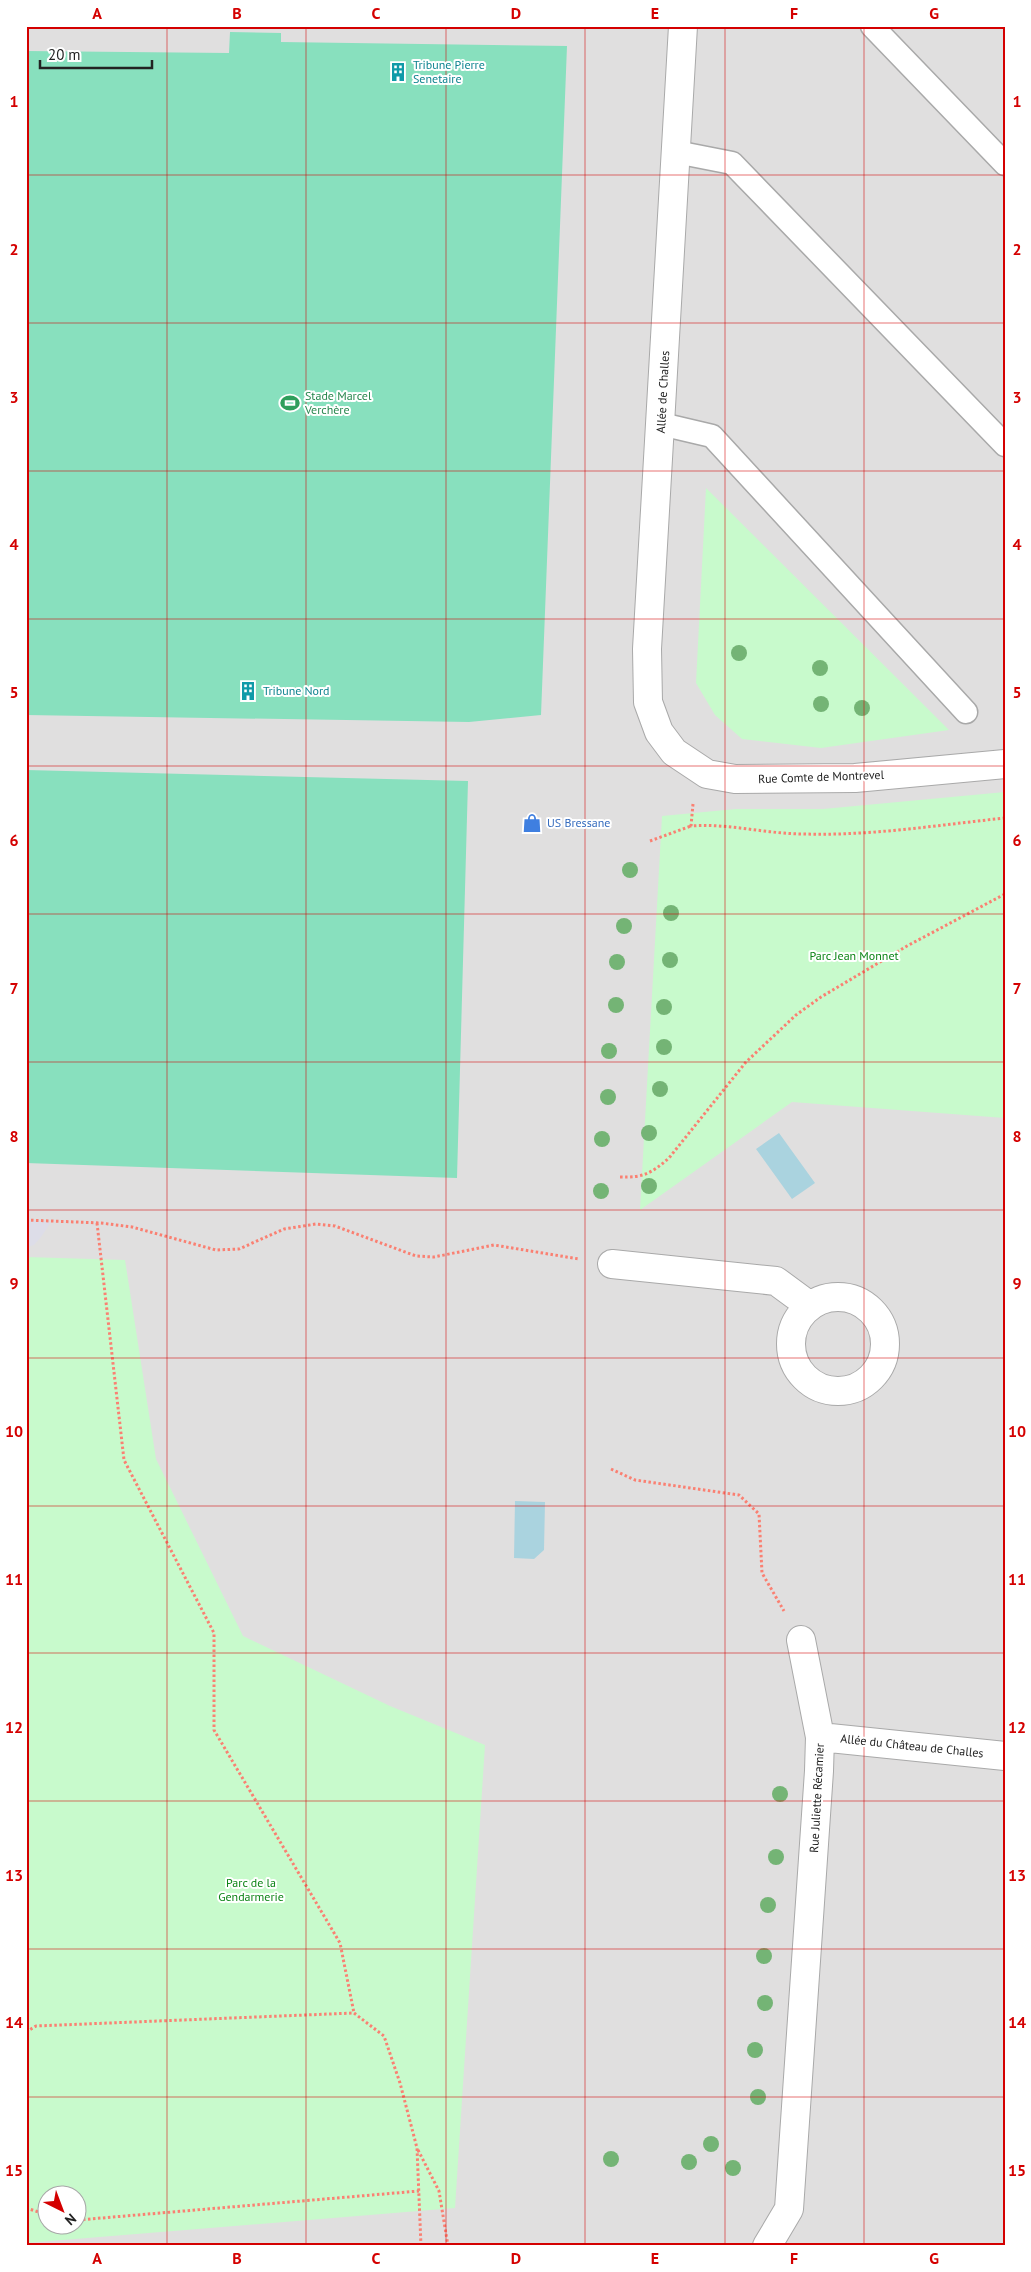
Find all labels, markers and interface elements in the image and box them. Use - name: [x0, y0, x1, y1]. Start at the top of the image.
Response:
- text: A: [92, 3, 102, 23]
- text: B: [232, 3, 242, 23]
- text: C: [372, 3, 381, 23]
- text: D: [511, 3, 521, 23]
- text: E: [651, 3, 659, 23]
- text: F: [790, 3, 798, 23]
- text: G: [929, 3, 939, 23]
- scale bar: [40, 38, 152, 70]
- text: 20 m: [48, 45, 81, 64]
- place label: Tribune Pierre Senetaire: [413, 57, 485, 86]
- building icon: Tribune Pierre Senetaire: [387, 61, 409, 83]
- text: 1: [9, 91, 19, 111]
- text: 1: [1012, 91, 1022, 111]
- text: 2: [9, 239, 19, 259]
- text: 2: [1012, 239, 1022, 259]
- street label: Allée de Challes: [653, 350, 672, 434]
- text: 3: [9, 387, 19, 407]
- text: 3: [1012, 387, 1022, 407]
- place label: Stade Marcel Verchère: [304, 388, 372, 417]
- sports icon: Stade Marcel Verchère: [279, 392, 301, 414]
- text: 4: [9, 534, 19, 554]
- text: 4: [1012, 534, 1022, 554]
- building icon: Tribune Nord: [237, 680, 259, 702]
- text: 5: [9, 682, 19, 702]
- text: 5: [1012, 682, 1022, 702]
- place label: Tribune Nord: [263, 683, 330, 698]
- street label: Rue Comte de Montrevel: [758, 767, 885, 786]
- shop icon: US Bressane: [521, 812, 543, 834]
- place label: US Bressane: [547, 815, 610, 830]
- text: 6: [9, 830, 19, 850]
- text: 6: [1012, 830, 1022, 850]
- park label: Parc Jean Monnet: [809, 948, 899, 963]
- text: 7: [9, 978, 19, 998]
- text: 7: [1012, 978, 1022, 998]
- text: 8: [9, 1126, 19, 1146]
- text: 8: [1012, 1126, 1022, 1146]
- text: 9: [9, 1273, 19, 1293]
- text: 9: [1012, 1273, 1022, 1293]
- text: 10: [5, 1421, 23, 1441]
- text: 10: [1008, 1421, 1026, 1441]
- text: 11: [5, 1569, 23, 1589]
- text: 11: [1008, 1569, 1026, 1589]
- text: 12: [5, 1717, 23, 1737]
- text: 12: [1008, 1717, 1026, 1737]
- street label: Allée du Château de Challes: [840, 1731, 984, 1760]
- street label: Rue Juliette Récamier: [806, 1743, 827, 1853]
- text: 13: [5, 1865, 23, 1885]
- text: 13: [1008, 1865, 1026, 1885]
- park label: Parc de la Gendarmerie: [218, 1875, 284, 1904]
- text: 14: [5, 2012, 23, 2032]
- text: 14: [1008, 2012, 1026, 2032]
- text: 15: [5, 2160, 23, 2180]
- text: 15: [1008, 2160, 1026, 2180]
- north arrow: [38, 2184, 88, 2234]
- text: N: [61, 2210, 80, 2229]
- text: A: [92, 2248, 102, 2268]
- text: B: [232, 2248, 242, 2268]
- text: C: [372, 2248, 381, 2268]
- text: D: [511, 2248, 521, 2268]
- text: E: [651, 2248, 659, 2268]
- text: F: [790, 2248, 798, 2268]
- text: G: [929, 2248, 939, 2268]

